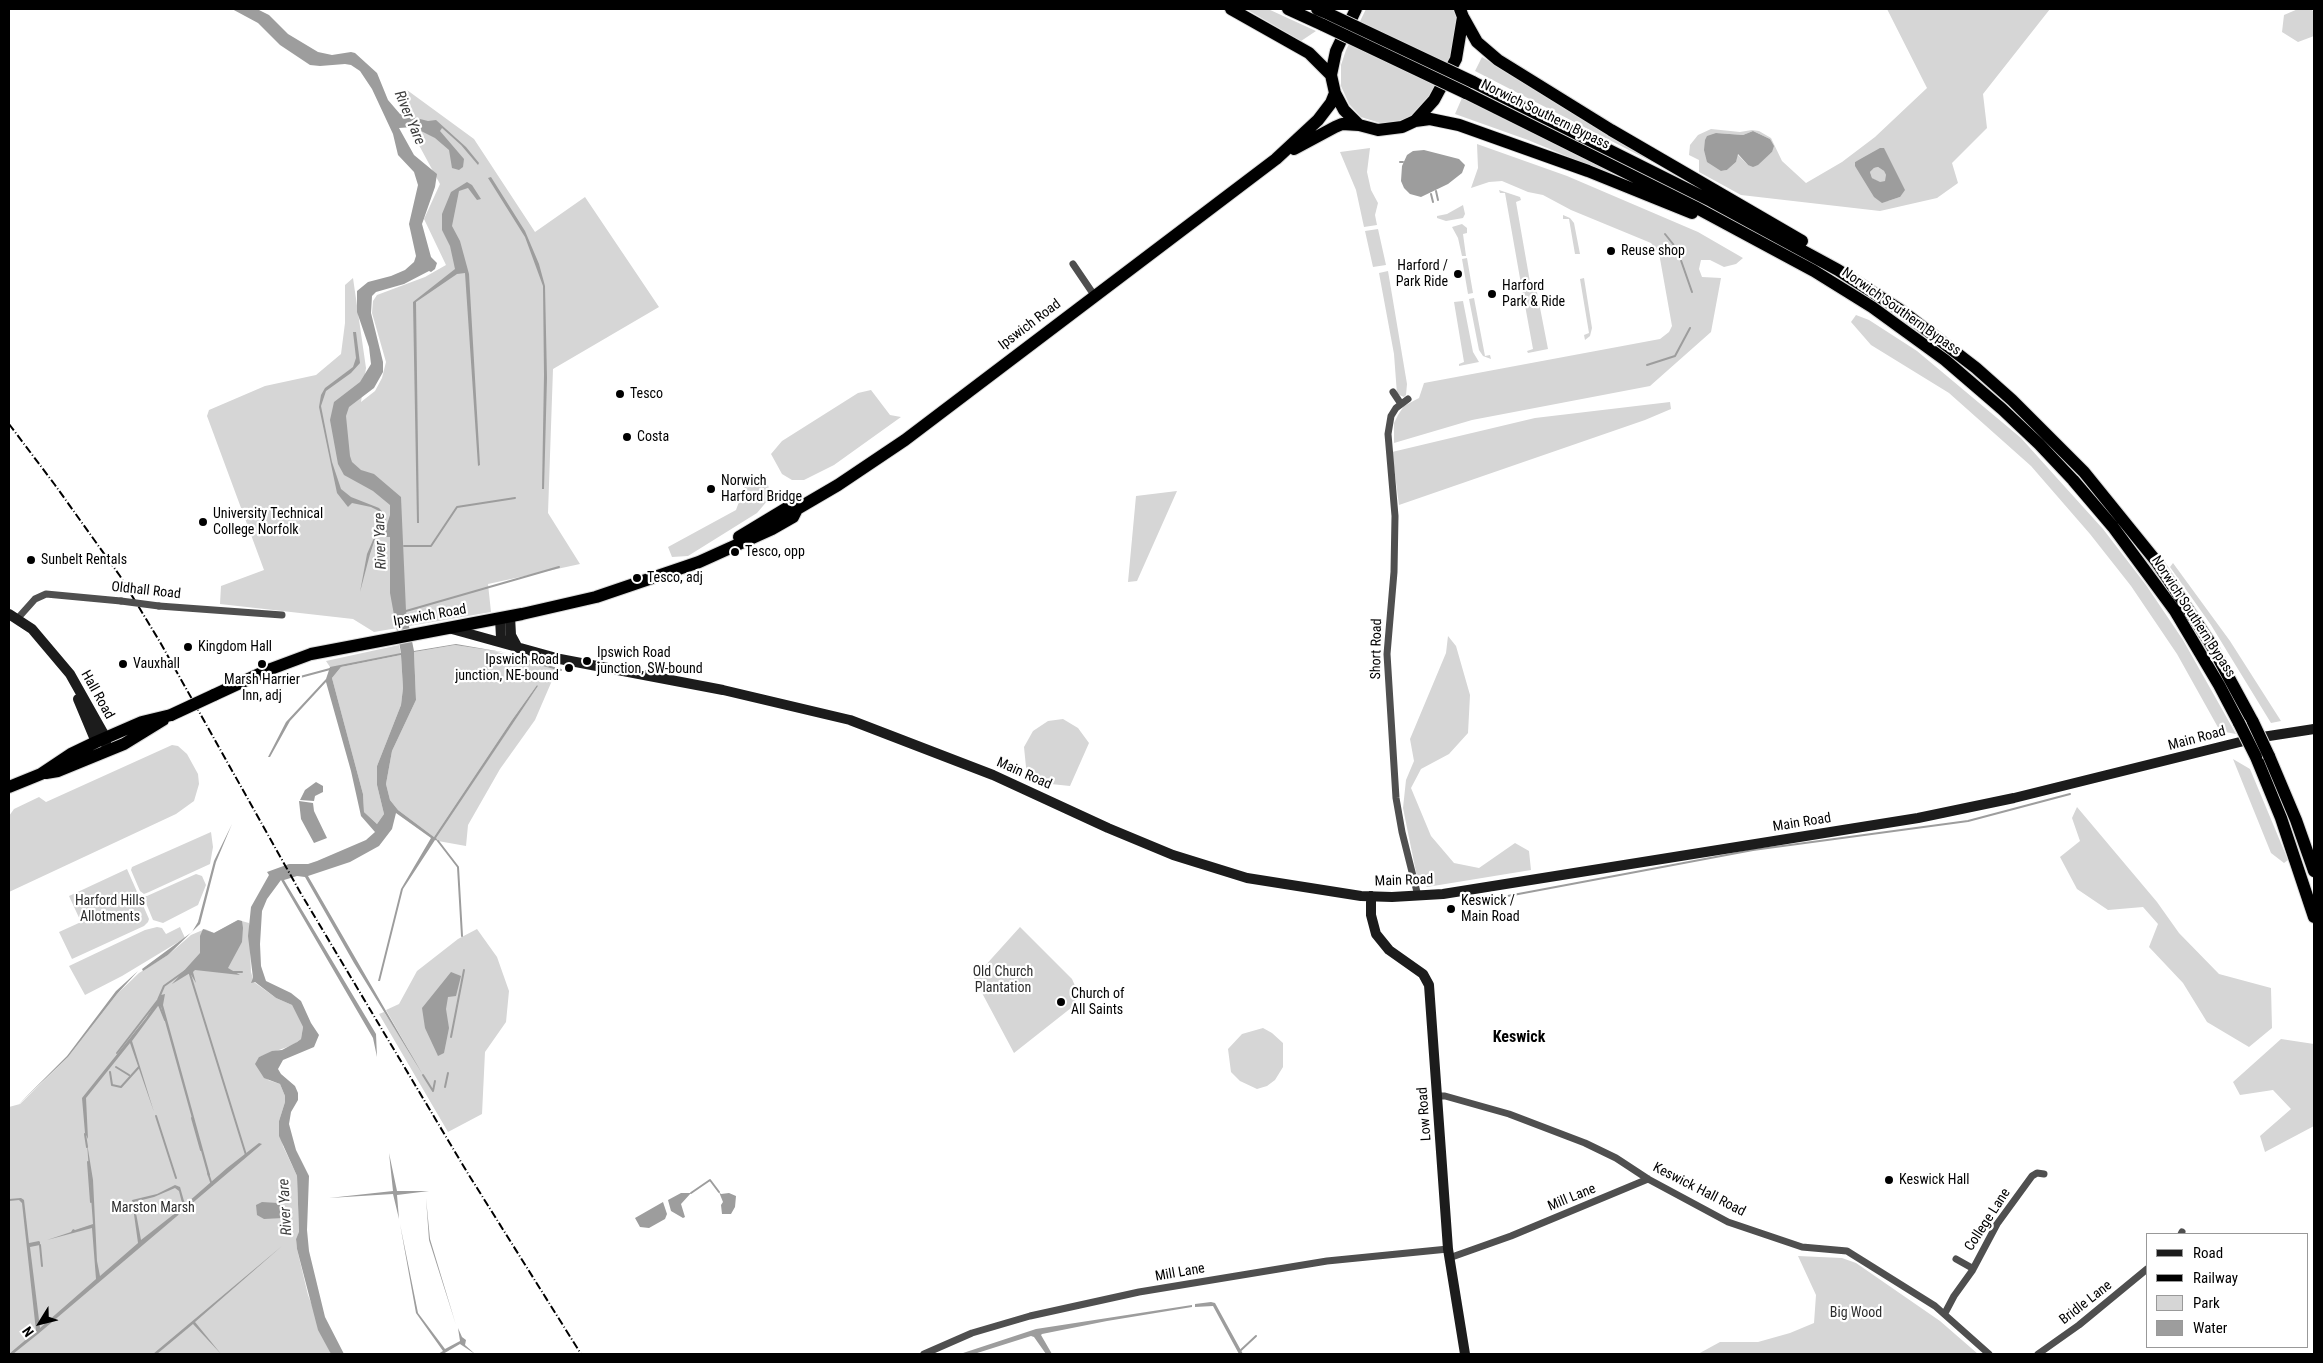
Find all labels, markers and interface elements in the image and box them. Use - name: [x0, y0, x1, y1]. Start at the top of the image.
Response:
- street label: Norwich Southern Bypass: [1478, 76, 1612, 154]
- water label: River Yare: [390, 88, 428, 148]
- place label: Reuse shop: [1621, 243, 1685, 259]
- marker: Reuse shop: [1605, 245, 1617, 257]
- place label: Harford / Park Ride: [1396, 258, 1448, 290]
- street label: Norwich Southern Bypass: [1838, 265, 1964, 359]
- marker: Harford / Park Ride: [1452, 268, 1464, 280]
- place label: Harford Park & Ride: [1502, 278, 1565, 310]
- marker: Harford Park & Ride: [1486, 288, 1498, 300]
- street label: Ipswich Road: [996, 296, 1064, 354]
- place label: Tesco: [630, 386, 663, 402]
- marker: Tesco: [614, 388, 626, 400]
- place label: Costa: [637, 429, 669, 445]
- marker: Costa: [621, 431, 633, 443]
- place label: Norwich Harford Bridge: [721, 473, 802, 506]
- marker: Norwich Harford Bridge: [705, 483, 717, 495]
- place label: University Technical College Norfolk: [213, 506, 323, 538]
- water label: River Yare: [371, 512, 391, 570]
- marker: University Technical College Norfolk: [197, 516, 209, 528]
- place label: Tesco, opp: [745, 544, 805, 560]
- marker: Tesco, opp: [729, 546, 741, 558]
- place label: Sunbelt Rentals: [41, 552, 127, 568]
- street label: Norwich Southern Bypass: [2147, 553, 2239, 681]
- marker: Sunbelt Rentals: [25, 554, 37, 566]
- place label: Tesco, adj: [647, 570, 703, 586]
- marker: Tesco, adj: [631, 572, 643, 584]
- street label: Oldhall Road: [110, 579, 182, 603]
- street label: Ipswich Road: [392, 601, 468, 631]
- street label: Short Road: [1368, 618, 1386, 680]
- place label: Kingdom Hall: [198, 639, 272, 655]
- marker: Kingdom Hall: [182, 641, 194, 653]
- place label: Ipswich Road junction, SW-bound: [597, 645, 703, 678]
- place label: Ipswich Road junction, NE-bound: [455, 652, 559, 684]
- marker: Ipswich Road junction, SW-bound: [581, 655, 593, 667]
- place label: Vauxhall: [133, 656, 180, 672]
- marker: Vauxhall: [117, 658, 129, 670]
- marker: Marsh Harrier Inn, adj: [256, 658, 268, 670]
- marker: Ipswich Road junction, NE-bound: [563, 662, 575, 674]
- street label: Hall Road: [77, 668, 117, 722]
- place label: Marsh Harrier Inn, adj: [224, 672, 300, 704]
- street label: Main Road: [2167, 723, 2227, 755]
- street label: Main Road: [994, 754, 1054, 794]
- street label: Main Road: [1772, 810, 1832, 836]
- street label: Main Road: [1374, 872, 1434, 890]
- park label: Harford Hills Allotments: [75, 893, 145, 926]
- place label: Keswick / Main Road: [1461, 893, 1520, 926]
- marker: Keswick / Main Road: [1445, 903, 1457, 915]
- park label: Old Church Plantation: [973, 964, 1033, 996]
- place label: Church of All Saints: [1071, 986, 1124, 1019]
- marker: Church of All Saints: [1055, 996, 1067, 1008]
- district label: Keswick: [1493, 1028, 1545, 1048]
- street label: Low Road: [1415, 1086, 1435, 1142]
- street label: Keswick Hall Road: [1650, 1159, 1748, 1221]
- place label: Keswick Hall: [1899, 1172, 1970, 1188]
- marker: Keswick Hall: [1883, 1174, 1895, 1186]
- water label: River Yare: [276, 1178, 296, 1236]
- street label: Mill Lane: [1546, 1181, 1598, 1215]
- street label: College Lane: [1962, 1186, 2014, 1254]
- park label: Marston Marsh: [111, 1200, 195, 1216]
- legend: [2146, 1233, 2308, 1348]
- text: Road: [2193, 1244, 2223, 1262]
- street label: Mill Lane: [1154, 1260, 1206, 1286]
- text: Railway: [2193, 1269, 2238, 1287]
- street label: Bridle Lane: [2056, 1277, 2116, 1329]
- text: Park: [2193, 1294, 2220, 1312]
- north arrow: [15, 1298, 65, 1348]
- park label: Big Wood: [1830, 1305, 1882, 1321]
- text: Water: [2193, 1319, 2227, 1337]
- text: N: [19, 1324, 37, 1340]

